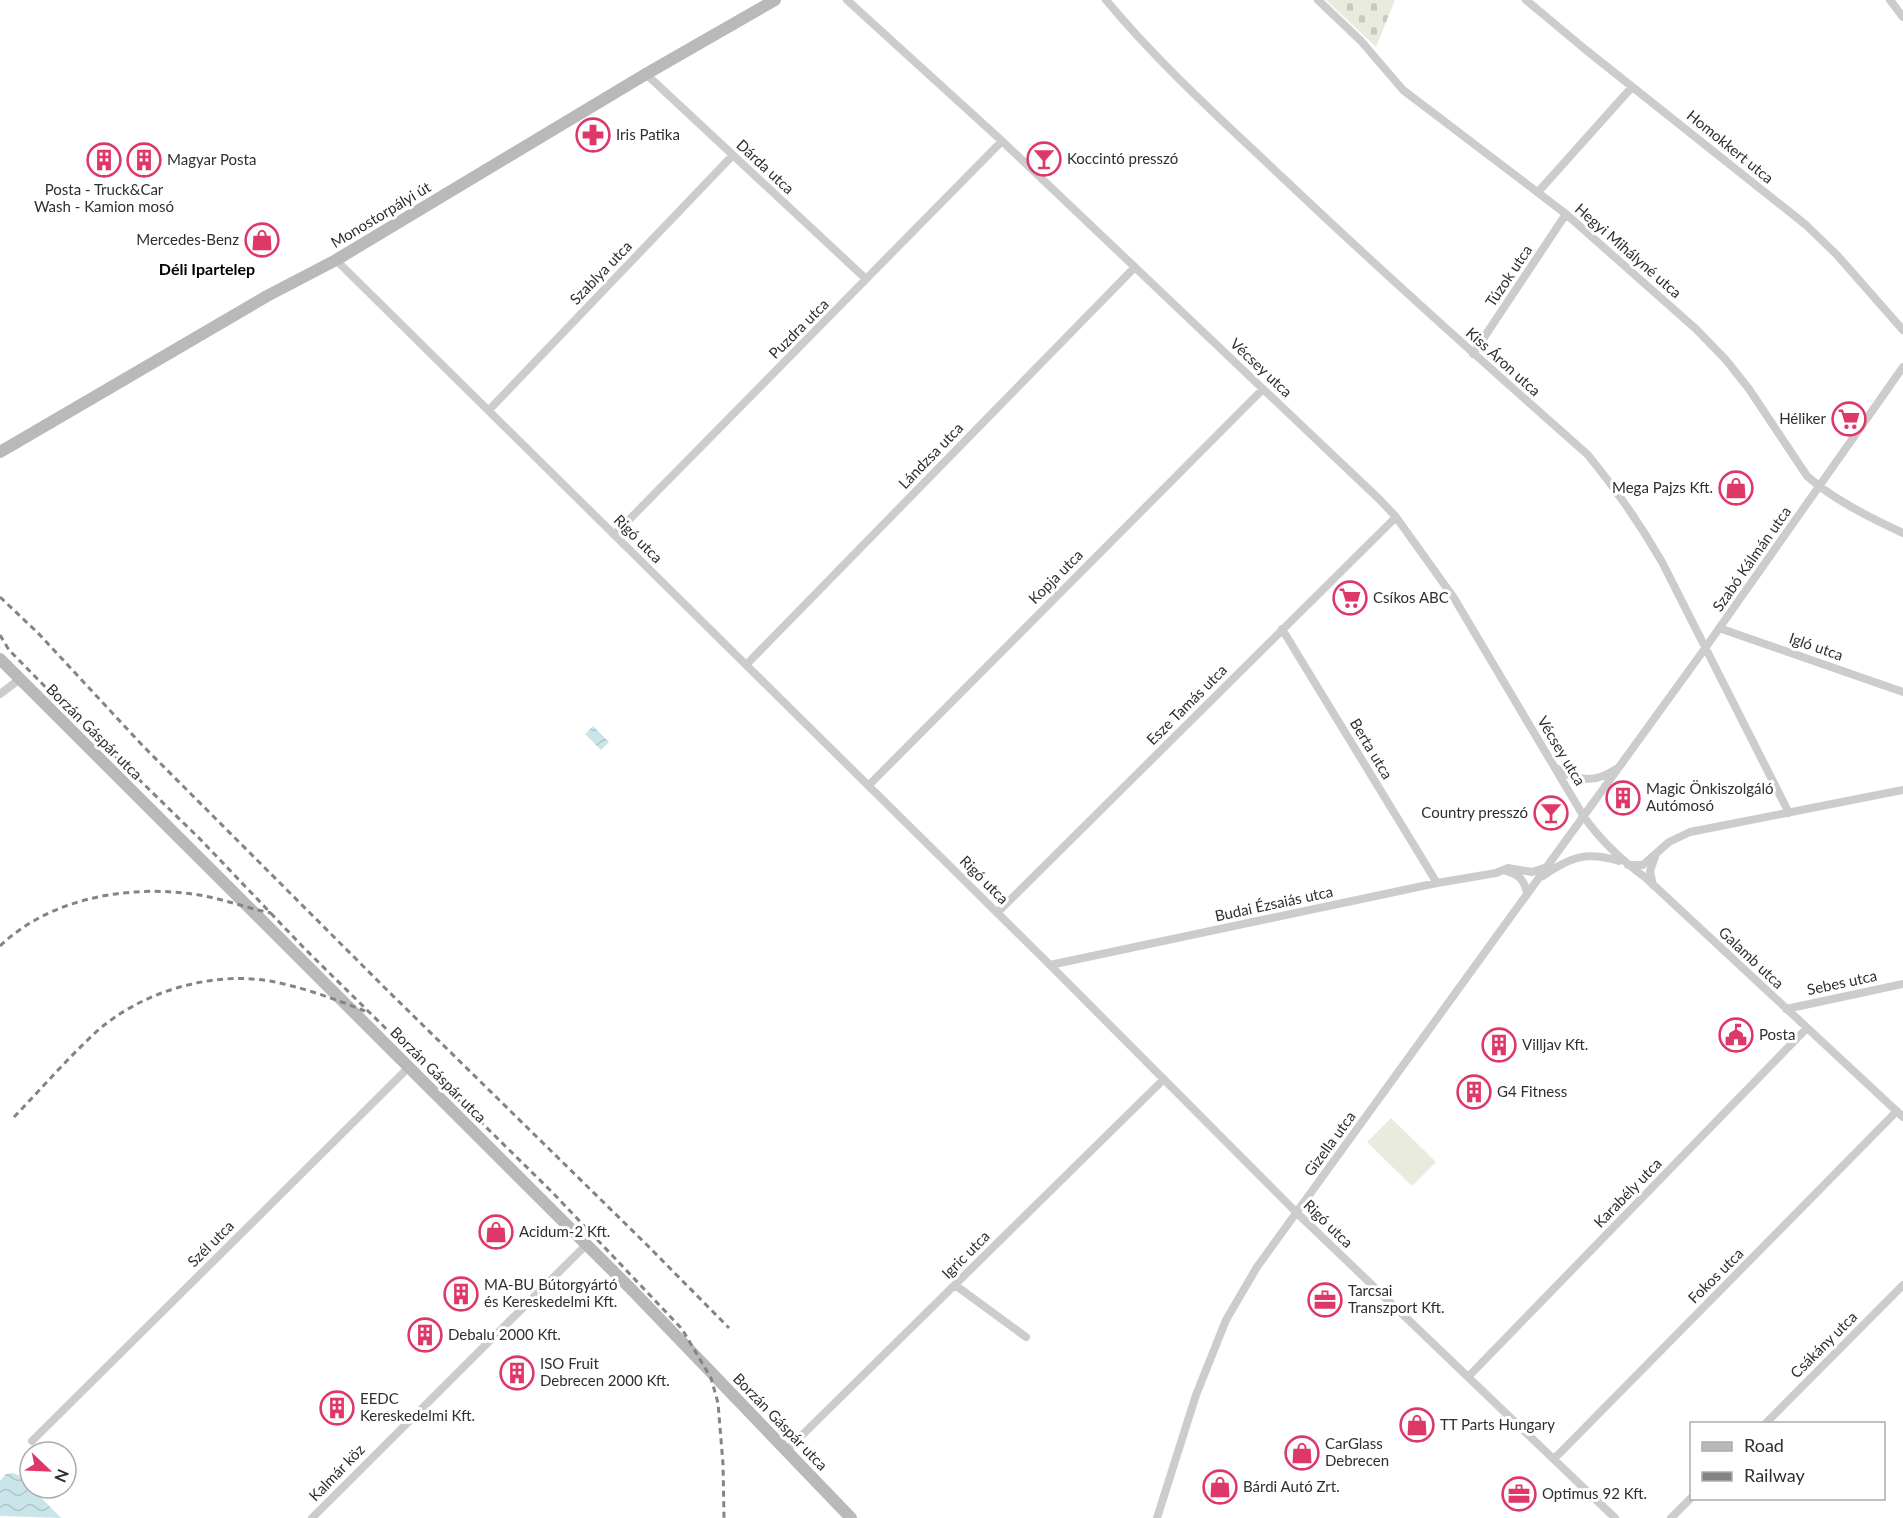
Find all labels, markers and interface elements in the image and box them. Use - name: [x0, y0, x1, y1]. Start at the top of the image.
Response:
- street label: Homokkert utca: [1684, 106, 1778, 187]
- pharmacy icon: Iris Patika: [575, 117, 611, 153]
- place label: Iris Patika: [616, 125, 680, 143]
- street label: Dárda utca: [733, 135, 798, 197]
- bar icon: Koccintó presszó: [1026, 141, 1062, 177]
- building icon: Posta - Truck&Car Wash - Kamion mosó: [86, 142, 122, 178]
- building icon: Magyar Posta: [126, 142, 162, 178]
- place label: Koccintó presszó: [1067, 149, 1178, 167]
- place label: Magyar Posta: [167, 150, 256, 168]
- street label: Monostorpályi út: [327, 177, 434, 251]
- place label: Posta - Truck&Car Wash - Kamion mosó: [34, 180, 174, 215]
- street label: Hegyi Mihályné utca: [1572, 199, 1686, 301]
- shop icon: Mercedes-Benz: [244, 222, 280, 258]
- place label: Mercedes-Benz: [136, 230, 239, 248]
- street label: Szablya utca: [566, 237, 635, 308]
- street label: Túzok utca: [1481, 241, 1535, 310]
- district label: Déli Ipartelep: [159, 259, 255, 278]
- street label: Puzdra utca: [765, 295, 832, 362]
- street label: Kiss Áron utca: [1463, 323, 1545, 399]
- street label: Vécsey utca: [1227, 334, 1296, 400]
- supermarket icon: Héliker: [1831, 401, 1867, 437]
- place label: Héliker: [1779, 409, 1827, 427]
- street label: Lándzsa utca: [894, 419, 966, 492]
- shop icon: Mega Pajzs Kft.: [1718, 470, 1754, 506]
- place label: Mega Pajzs Kft.: [1612, 478, 1713, 496]
- street label: Szabó Kálmán utca: [1708, 502, 1794, 614]
- street label: Rigó utca: [611, 510, 667, 566]
- street label: Kopja utca: [1024, 545, 1086, 607]
- supermarket icon: Csíkos ABC: [1332, 580, 1368, 616]
- place label: Csíkos ABC: [1373, 588, 1449, 606]
- street label: Igló utca: [1787, 628, 1846, 664]
- street label: Esze Tamás utca: [1142, 660, 1230, 748]
- street label: Borzán Gáspár utca: [43, 680, 146, 783]
- street label: Vécsey utca: [1534, 712, 1590, 788]
- street label: Berta utca: [1347, 715, 1397, 782]
- place label: Magic Önkiszolgáló Autómosó: [1646, 779, 1773, 814]
- building icon: Magic Önkiszolgáló Autómosó: [1605, 780, 1641, 816]
- bar icon: Country presszó: [1533, 795, 1569, 831]
- place label: Country presszó: [1421, 803, 1528, 821]
- street label: Rigó utca: [957, 851, 1013, 907]
- street label: Budai Ézsaiás utca: [1213, 882, 1335, 924]
- street label: Galamb utca: [1715, 923, 1788, 992]
- street label: Sebes utca: [1805, 966, 1878, 998]
- public building icon: Posta: [1718, 1017, 1754, 1053]
- street label: Borzán Gáspár utca: [387, 1023, 490, 1126]
- place label: Posta: [1759, 1025, 1795, 1043]
- building icon: Villjav Kft.: [1481, 1027, 1517, 1063]
- place label: Villjav Kft.: [1522, 1035, 1588, 1053]
- building icon: G4 Fitness: [1456, 1074, 1492, 1110]
- place label: G4 Fitness: [1497, 1082, 1567, 1100]
- street label: Gizella utca: [1300, 1107, 1359, 1179]
- street label: Karabély utca: [1590, 1154, 1665, 1231]
- street label: Rigó utca: [1300, 1196, 1357, 1251]
- shop icon: Acidum-2 Kft.: [478, 1214, 514, 1250]
- street label: Szél utca: [183, 1216, 237, 1270]
- place label: Acidum-2 Kft.: [519, 1222, 610, 1240]
- street label: Igric utca: [938, 1227, 993, 1282]
- street label: Fokos utca: [1684, 1244, 1747, 1307]
- place label: MA-BU Bútorgyártó és Kereskedelmi Kft.: [484, 1275, 617, 1310]
- building icon: MA-BU Bútorgyártó és Kereskedelmi Kft.: [443, 1276, 479, 1312]
- place label: Tarcsai Transzport Kft.: [1348, 1281, 1445, 1316]
- office icon: Tarcsai Transzport Kft.: [1307, 1282, 1343, 1318]
- street label: Csákány utca: [1786, 1307, 1860, 1381]
- building icon: Debalu 2000 Kft.: [407, 1317, 443, 1353]
- place label: Debalu 2000 Kft.: [448, 1325, 561, 1343]
- place label: ISO Fruit Debrecen 2000 Kft.: [540, 1354, 670, 1389]
- building icon: ISO Fruit Debrecen 2000 Kft.: [499, 1355, 535, 1391]
- street label: Borzán Gáspár utca: [730, 1369, 832, 1474]
- place label: EEDC Kereskedelmi Kft.: [360, 1389, 475, 1424]
- building icon: EEDC Kereskedelmi Kft.: [319, 1390, 355, 1426]
- shop icon: TT Parts Hungary: [1399, 1407, 1435, 1443]
- place label: TT Parts Hungary: [1440, 1415, 1555, 1433]
- legend: [1690, 1422, 1885, 1500]
- place label: CarGlass Debrecen: [1325, 1434, 1389, 1469]
- text: Road: [1744, 1434, 1784, 1456]
- shop icon: CarGlass Debrecen: [1284, 1435, 1320, 1471]
- north arrow: [18, 1440, 78, 1500]
- street label: Kalmár köz: [305, 1440, 368, 1504]
- text: Railway: [1744, 1464, 1805, 1486]
- text: N: [51, 1467, 73, 1485]
- shop icon: Bárdi Autó Zrt.: [1202, 1469, 1238, 1505]
- office icon: Optimus 92 Kft.: [1501, 1476, 1537, 1512]
- place label: Bárdi Autó Zrt.: [1243, 1477, 1340, 1495]
- place label: Optimus 92 Kft.: [1542, 1484, 1647, 1502]

